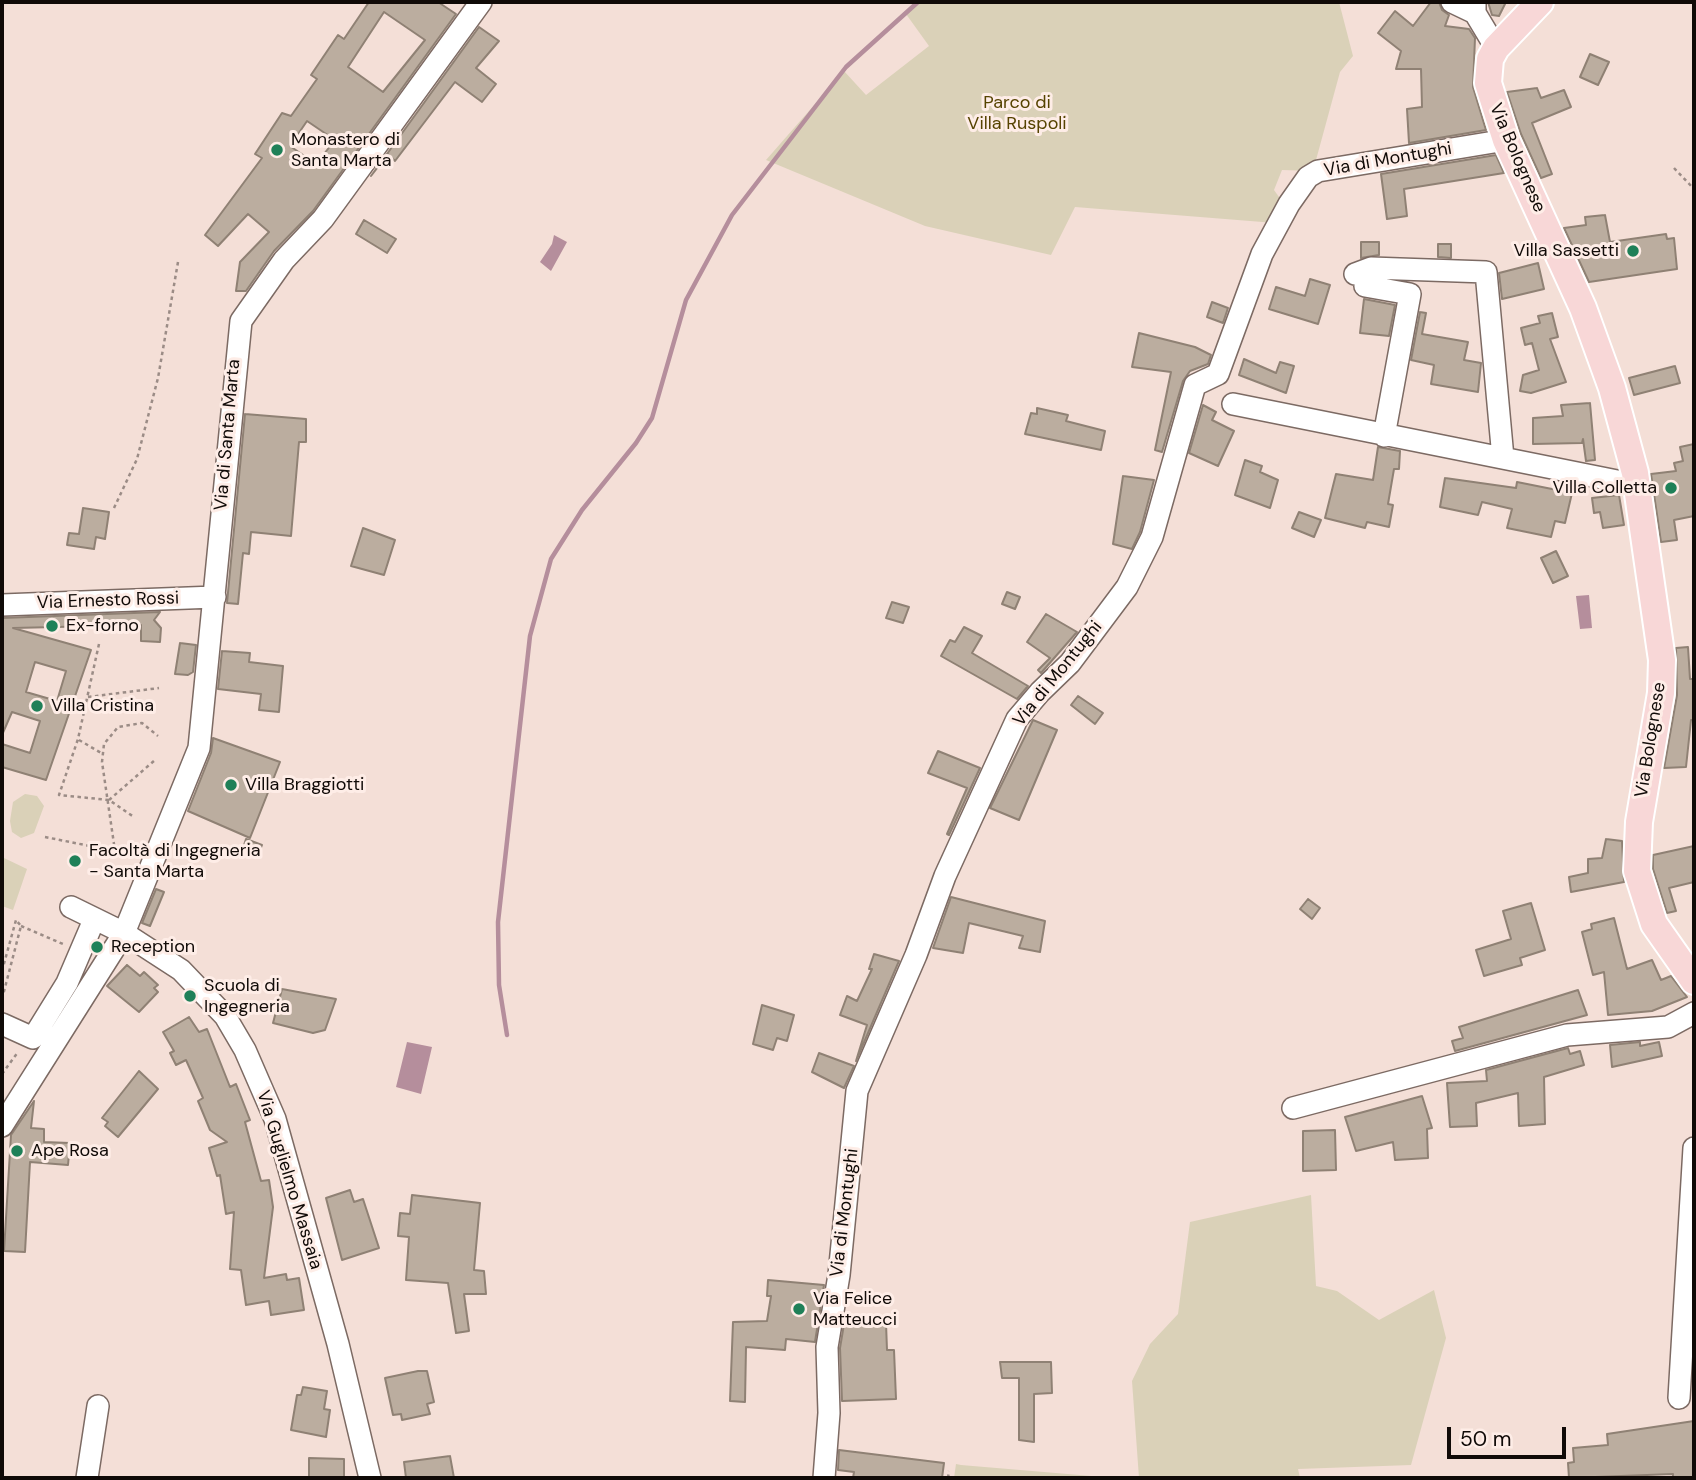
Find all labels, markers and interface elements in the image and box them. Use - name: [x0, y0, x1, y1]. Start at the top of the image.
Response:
- park label: Parco di Villa Ruspoli: [967, 92, 1067, 134]
- street label: Via Bolognese: [1484, 100, 1550, 216]
- place label: Monastero di Santa Marta: [291, 129, 400, 172]
- street label: Via di Montughi: [1322, 138, 1454, 182]
- marker: Monastero di Santa Marta: [269, 142, 285, 158]
- place label: Villa Sassetti: [1513, 240, 1619, 262]
- marker: Villa Sassetti: [1625, 243, 1641, 259]
- street label: Via di Santa Marta: [211, 358, 245, 512]
- place label: Villa Colletta: [1553, 477, 1657, 499]
- marker: Villa Colletta: [1663, 480, 1679, 496]
- street label: Via Ernesto Rossi: [36, 588, 180, 614]
- place label: Ex-forno: [66, 615, 139, 637]
- street label: Via di Montughi: [1009, 617, 1107, 731]
- marker: Ex-forno: [44, 618, 60, 634]
- street label: Via Bolognese: [1631, 681, 1671, 799]
- place label: Villa Cristina: [51, 695, 154, 717]
- marker: Villa Cristina: [29, 698, 45, 714]
- place label: Villa Braggiotti: [245, 774, 364, 796]
- marker: Villa Braggiotti: [223, 777, 239, 793]
- place label: Facoltà di Ingegneria - Santa Marta: [89, 840, 261, 882]
- marker: Facoltà di Ingegneria - Santa Marta: [67, 853, 83, 869]
- place label: Reception: [111, 936, 195, 958]
- marker: Reception: [89, 939, 105, 955]
- place label: Scuola di Ingegneria: [204, 975, 290, 1018]
- marker: Scuola di Ingegneria: [182, 988, 198, 1004]
- street label: Via Guglielmo Massaia: [251, 1088, 327, 1272]
- place label: Ape Rosa: [31, 1140, 109, 1162]
- marker: Ape Rosa: [9, 1143, 25, 1159]
- street label: Via di Montughi: [826, 1147, 864, 1279]
- place label: Via Felice Matteucci: [813, 1288, 897, 1330]
- marker: Via Felice Matteucci: [791, 1301, 807, 1317]
- scale bar: [1451, 1414, 1570, 1458]
- text: 50 m: [1460, 1425, 1511, 1453]

